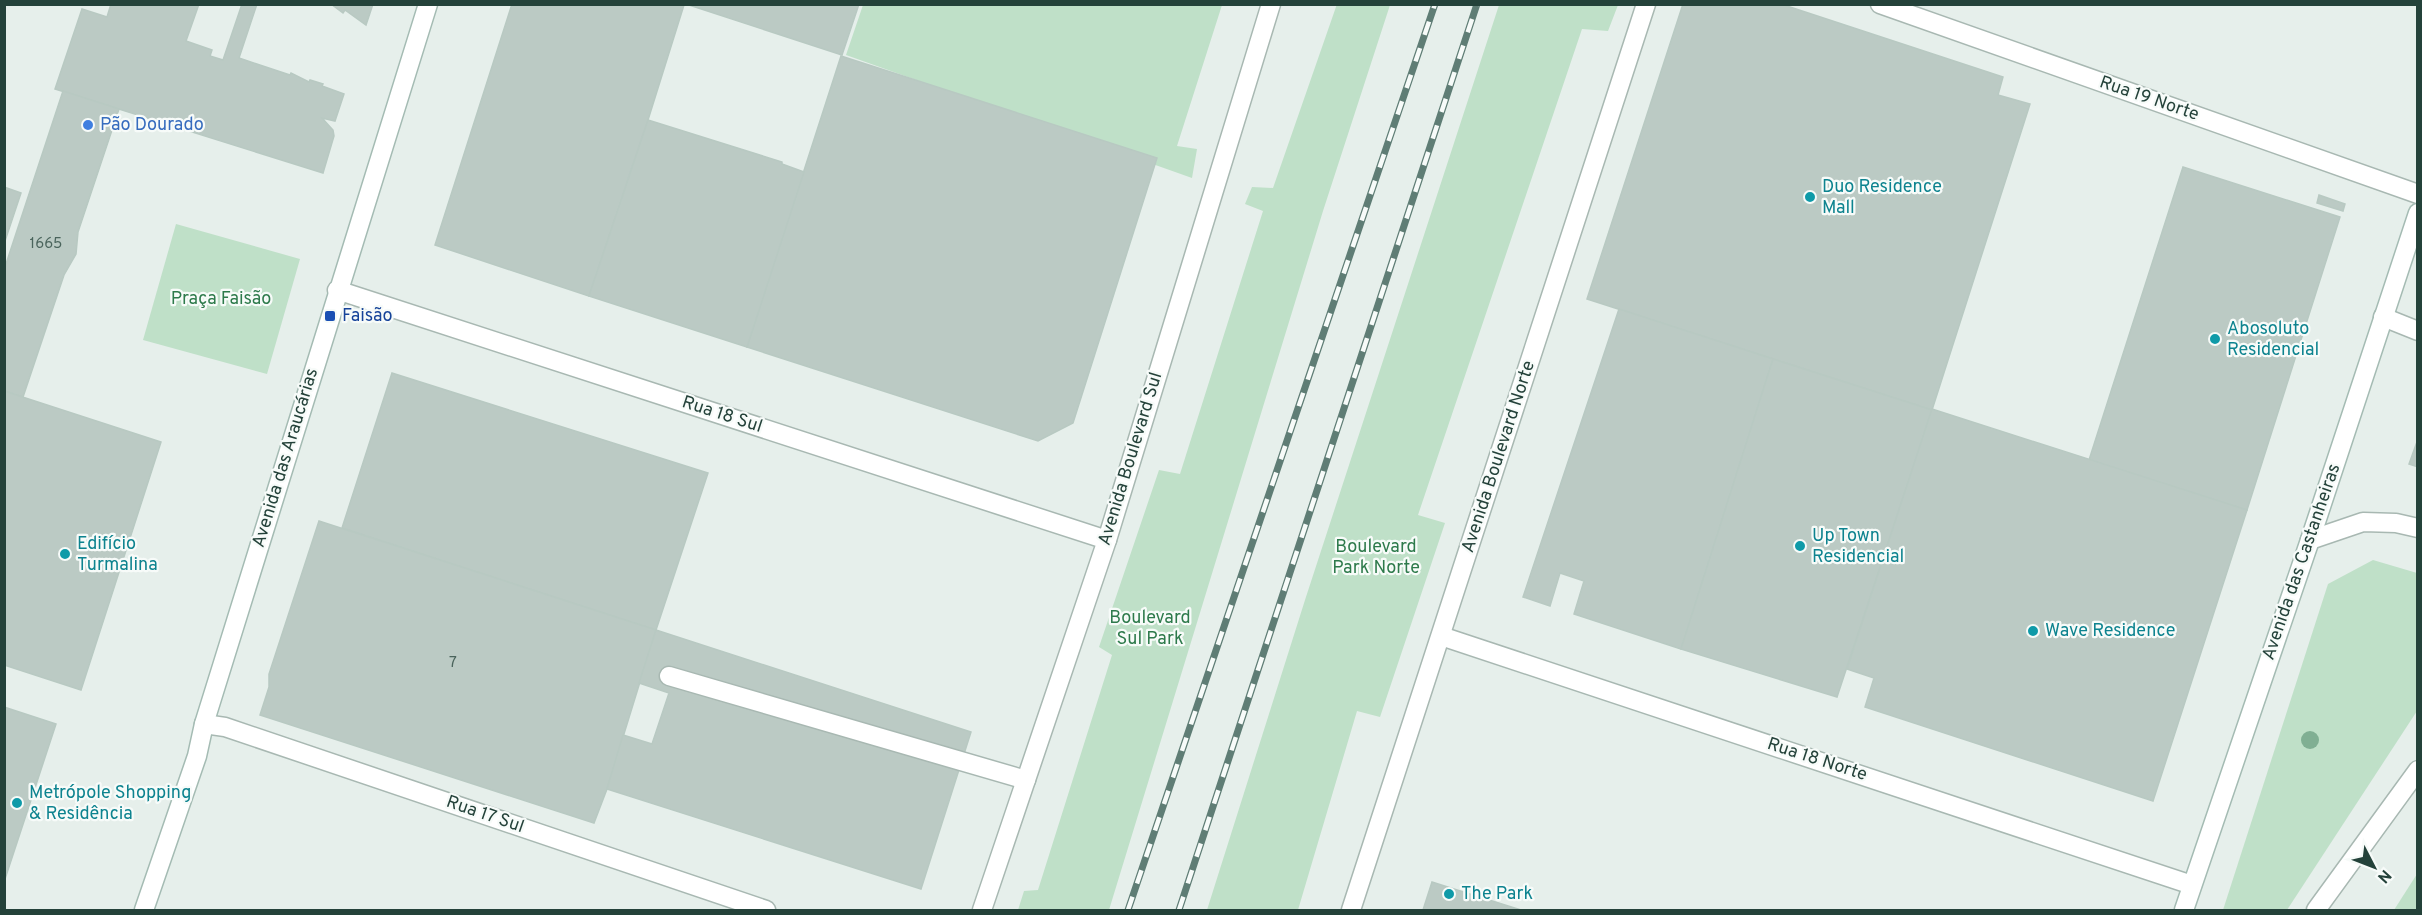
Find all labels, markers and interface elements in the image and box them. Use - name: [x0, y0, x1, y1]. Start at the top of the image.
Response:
- street label: Rua 19 Norte: [2096, 71, 2202, 127]
- place label: Pão Dourado: [100, 114, 204, 137]
- marker: Pão Dourado: [81, 118, 95, 132]
- place label: Duo Residence Mall: [1822, 176, 1942, 220]
- marker: Duo Residence Mall: [1803, 190, 1817, 204]
- house number: 1665: [30, 235, 62, 254]
- park label: Praça Faisão: [171, 288, 271, 311]
- place label: Faisão: [342, 305, 393, 328]
- marker: Faisão: [323, 309, 337, 323]
- place label: Abosoluto Residencial: [2227, 318, 2319, 362]
- marker: Abosoluto Residencial: [2208, 332, 2222, 346]
- street label: Avenida Boulevard Norte: [1457, 358, 1541, 556]
- street label: Avenida das Araucárias: [248, 365, 324, 551]
- street label: Avenida Boulevard Sul: [1094, 370, 1168, 548]
- street label: Rua 18 Sul: [679, 391, 765, 439]
- street label: Avenida das Castanheiras: [2258, 461, 2346, 663]
- place label: Up Town Residencial: [1812, 525, 1904, 569]
- place label: Edifício Turmalina: [77, 533, 158, 577]
- park label: Boulevard Park Norte: [1332, 536, 1420, 580]
- marker: Up Town Residencial: [1793, 539, 1807, 553]
- marker: Edifício Turmalina: [58, 547, 72, 561]
- park label: Boulevard Sul Park: [1109, 607, 1191, 651]
- place label: Wave Residence: [2045, 620, 2175, 643]
- marker: Wave Residence: [2026, 624, 2040, 638]
- house number: 7: [449, 654, 457, 673]
- street label: Rua 18 Norte: [1764, 733, 1870, 787]
- place label: Metrópole Shopping & Residência: [29, 782, 191, 826]
- street label: Rua 17 Sul: [443, 791, 527, 839]
- marker: Metrópole Shopping & Residência: [10, 796, 24, 810]
- north arrow: [2344, 837, 2404, 897]
- text: N: [2372, 865, 2395, 887]
- place label: The Park: [1461, 883, 1533, 906]
- marker: The Park: [1442, 887, 1456, 901]

